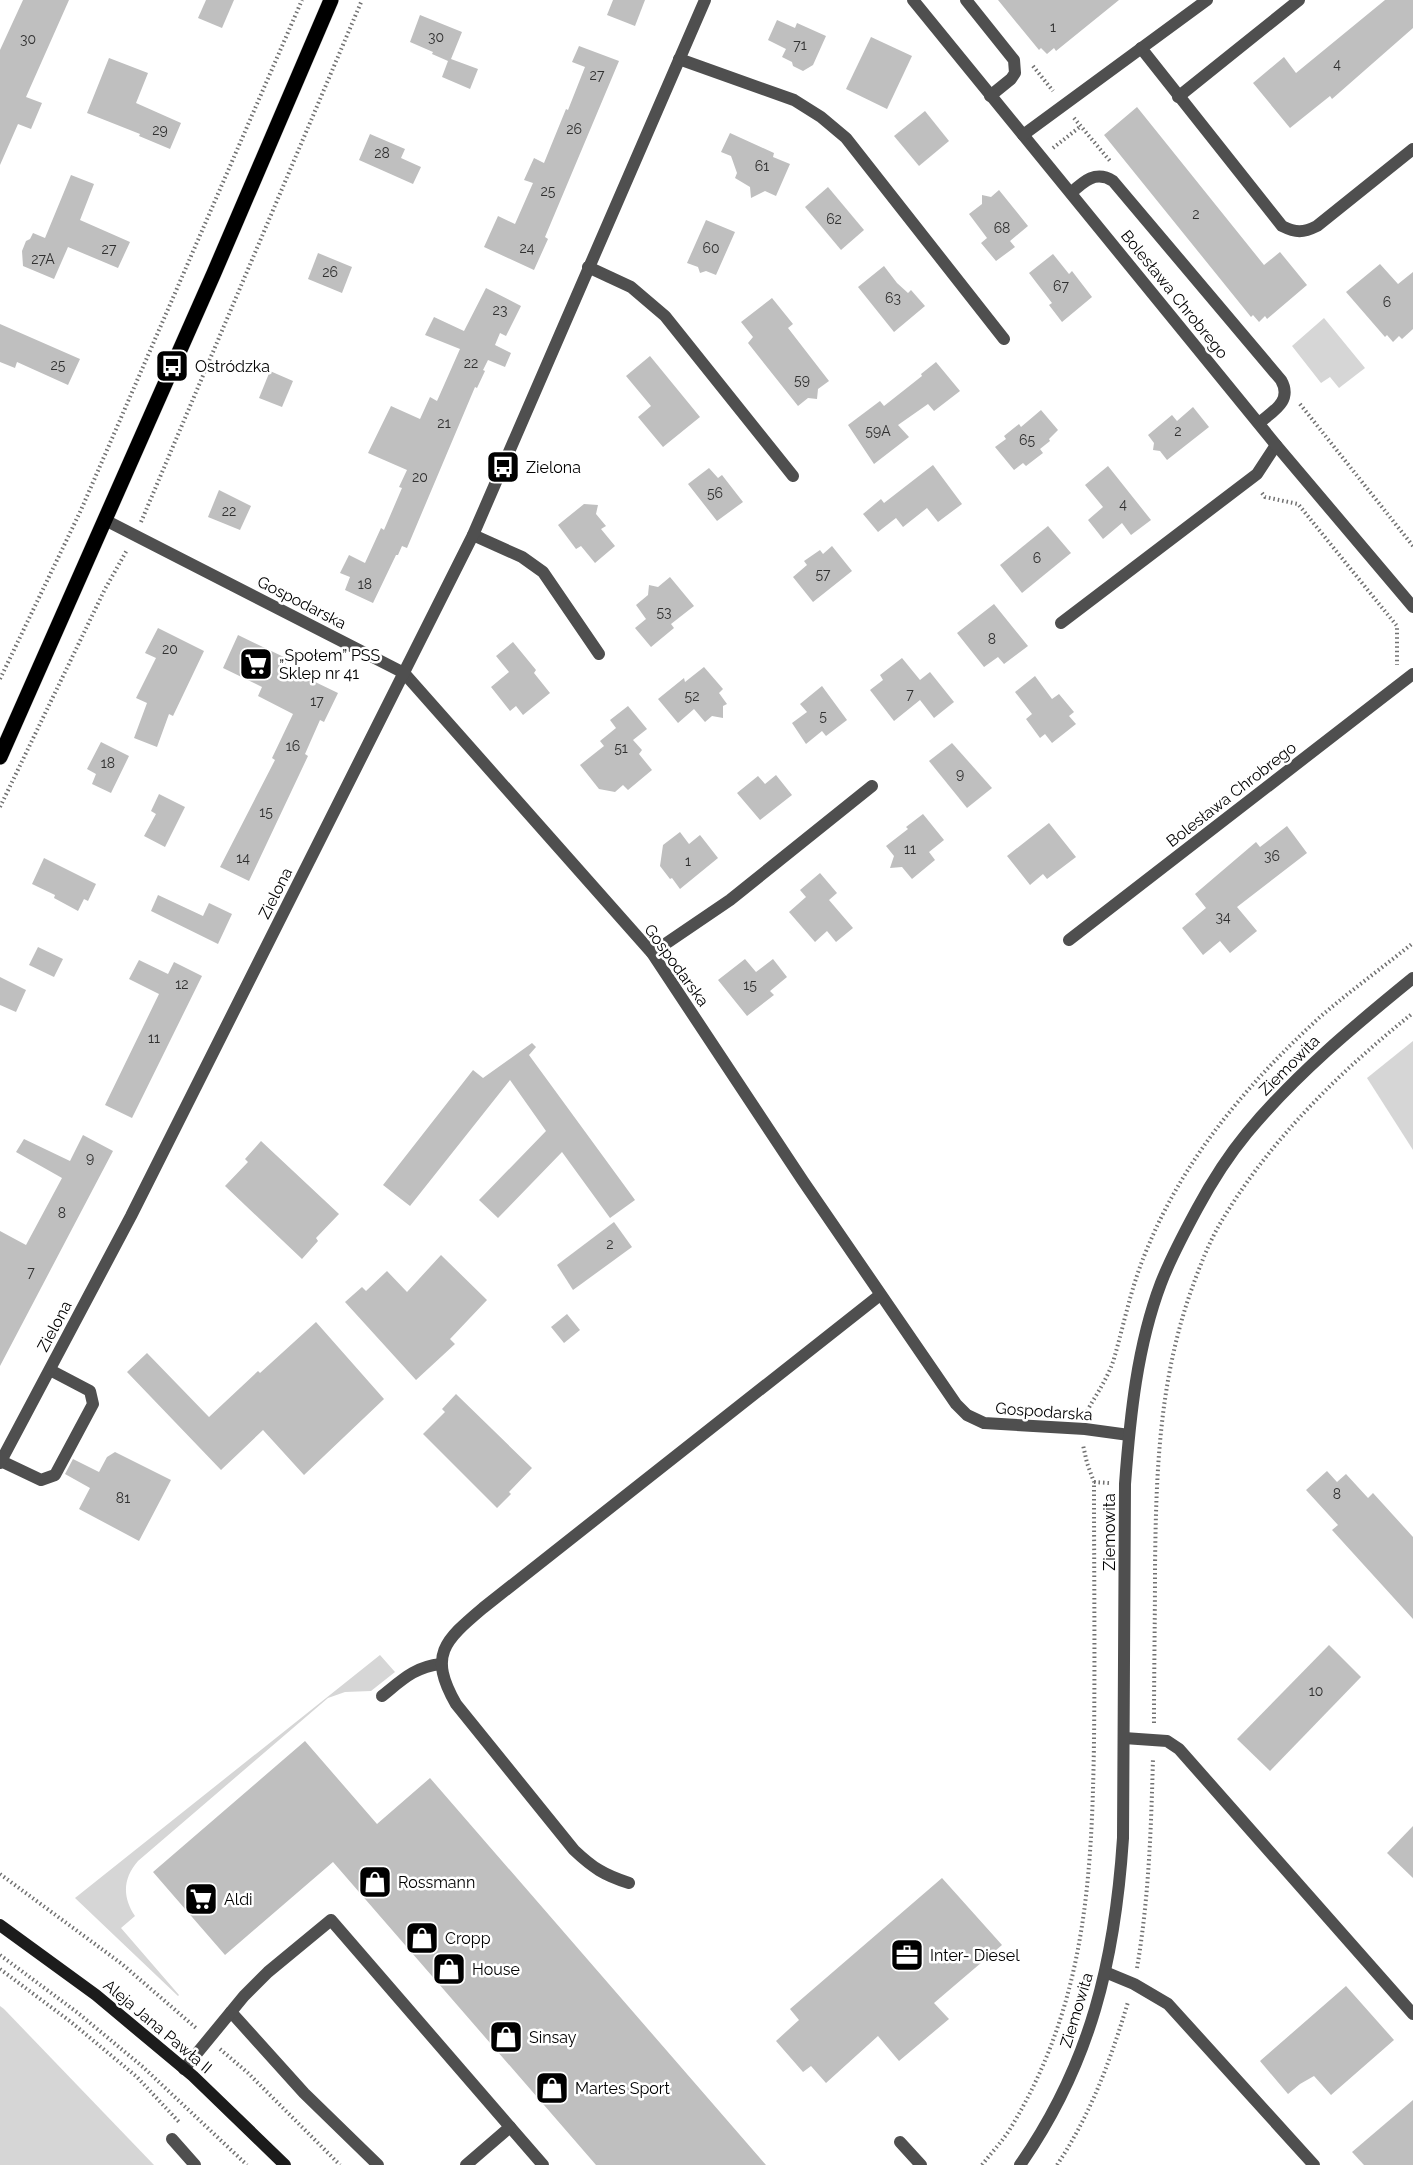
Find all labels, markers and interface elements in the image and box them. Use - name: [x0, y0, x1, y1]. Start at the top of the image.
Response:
- house number: 1: [1050, 19, 1056, 35]
- house number: 30: [428, 29, 444, 45]
- house number: 30: [20, 31, 36, 47]
- house number: 71: [793, 37, 807, 53]
- house number: 4: [1333, 56, 1341, 72]
- house number: 27: [590, 67, 605, 83]
- house number: 26: [566, 121, 582, 137]
- house number: 29: [152, 122, 168, 138]
- house number: 28: [374, 145, 390, 161]
- house number: 61: [755, 158, 769, 174]
- house number: 25: [541, 183, 556, 199]
- house number: 2: [1192, 206, 1200, 222]
- house number: 62: [826, 211, 842, 227]
- house number: 68: [994, 220, 1010, 236]
- street label: Bolesława Chrobrego: [1117, 226, 1232, 362]
- house number: 24: [520, 240, 535, 256]
- house number: 60: [702, 240, 720, 256]
- house number: 27: [102, 241, 117, 257]
- house number: 27A: [31, 251, 55, 267]
- house number: 26: [322, 264, 338, 280]
- house number: 67: [1053, 278, 1069, 294]
- house number: 63: [885, 290, 901, 306]
- house number: 6: [1383, 294, 1391, 310]
- house number: 23: [493, 302, 507, 318]
- bus stop icon: Ostródzka: [154, 348, 190, 384]
- house number: 22: [464, 355, 478, 371]
- house number: 25: [51, 357, 66, 373]
- place label: Ostródzka: [195, 357, 270, 376]
- house number: 59: [794, 372, 810, 388]
- house number: 21: [437, 415, 451, 431]
- house number: 59A: [865, 423, 891, 439]
- house number: 2: [1174, 423, 1182, 439]
- house number: 65: [1019, 432, 1035, 448]
- bus stop icon: Zielona: [485, 449, 521, 485]
- place label: Zielona: [526, 458, 581, 477]
- house number: 20: [412, 469, 428, 485]
- house number: 56: [707, 485, 723, 501]
- house number: 4: [1119, 496, 1127, 512]
- house number: 22: [222, 503, 236, 519]
- house number: 6: [1033, 550, 1041, 566]
- house number: 57: [815, 566, 831, 582]
- street label: Gospodarska: [254, 572, 349, 633]
- house number: 18: [358, 576, 372, 592]
- house number: 53: [656, 604, 672, 620]
- house number: 8: [988, 631, 996, 647]
- house number: 20: [162, 641, 178, 657]
- supermarket icon: „Społem” PSS Sklep nr 41: [238, 646, 274, 682]
- place label: „Społem” PSS Sklep nr 41: [279, 646, 381, 683]
- house number: 7: [906, 686, 914, 702]
- house number: 52: [685, 688, 699, 704]
- house number: 17: [310, 693, 324, 709]
- house number: 5: [819, 708, 827, 724]
- house number: 16: [286, 738, 300, 754]
- street label: Bolesława Chrobrego: [1163, 738, 1300, 851]
- house number: 51: [614, 740, 628, 756]
- house number: 18: [101, 755, 115, 771]
- house number: 9: [956, 766, 964, 782]
- house number: 15: [259, 804, 273, 820]
- house number: 11: [904, 841, 916, 857]
- house number: 36: [1264, 848, 1280, 864]
- house number: 14: [236, 850, 250, 866]
- house number: 1: [685, 853, 691, 869]
- street label: Zielona: [255, 864, 296, 922]
- house number: 34: [1215, 909, 1231, 925]
- street label: Gospodarska: [640, 920, 713, 1010]
- house number: 12: [175, 976, 189, 992]
- house number: 15: [743, 977, 757, 993]
- house number: 11: [148, 1030, 160, 1046]
- street label: Ziemowita: [1255, 1031, 1323, 1099]
- house number: 9: [86, 1150, 94, 1166]
- house number: 8: [58, 1205, 66, 1221]
- house number: 2: [606, 1236, 614, 1252]
- house number: 7: [27, 1264, 35, 1280]
- street label: Zielona: [33, 1298, 76, 1355]
- street label: Gospodarska: [995, 1399, 1093, 1424]
- house number: 8: [1333, 1486, 1341, 1502]
- house number: 81: [116, 1490, 130, 1506]
- street label: Ziemowita: [1100, 1493, 1119, 1571]
- house number: 10: [1309, 1683, 1323, 1699]
- shop icon: Rossmann: [357, 1864, 393, 1900]
- place label: Rossmann: [398, 1873, 475, 1892]
- supermarket icon: Aldi: [183, 1881, 219, 1917]
- place label: Aldi: [224, 1890, 253, 1909]
- shop icon: Cropp: [404, 1920, 440, 1956]
- place label: Cropp: [445, 1929, 491, 1948]
- office icon: Inter- Diesel: [889, 1937, 925, 1973]
- place label: Inter- Diesel: [930, 1946, 1020, 1965]
- shop icon: House: [431, 1951, 467, 1987]
- place label: House: [472, 1960, 520, 1979]
- street label: Ziemowita: [1056, 1970, 1097, 2050]
- street label: Aleja Jana Pawła II: [100, 1975, 216, 2077]
- shop icon: Sinsay: [488, 2019, 524, 2055]
- place label: Sinsay: [529, 2028, 577, 2047]
- shop icon: Martes Sport: [534, 2070, 570, 2106]
- place label: Martes Sport: [575, 2079, 670, 2098]

